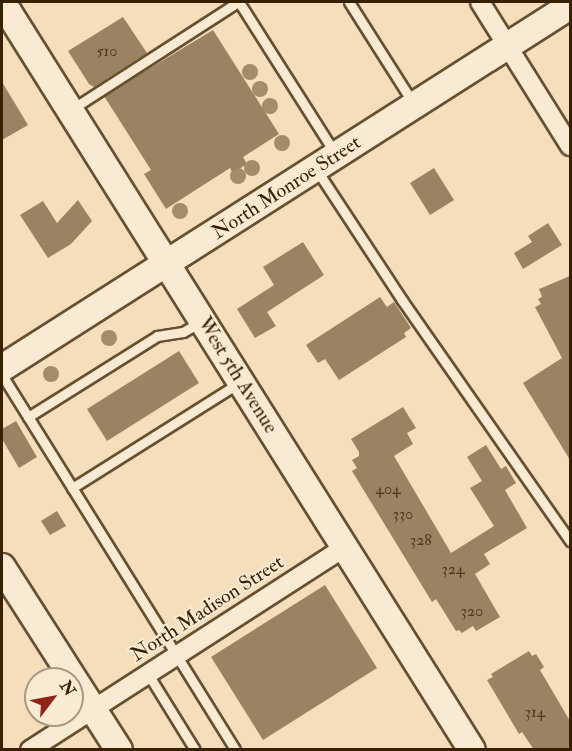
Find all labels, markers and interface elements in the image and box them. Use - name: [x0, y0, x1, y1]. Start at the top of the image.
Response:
- house number: 510: [97, 41, 117, 61]
- street label: North Monroe Street: [207, 130, 365, 244]
- street label: West 5th Avenue: [193, 313, 283, 437]
- house number: 404: [375, 479, 401, 499]
- house number: 330: [393, 504, 413, 524]
- house number: 328: [410, 530, 432, 550]
- street label: North Madison Street: [126, 550, 288, 666]
- house number: 324: [442, 559, 464, 579]
- house number: 320: [461, 601, 483, 621]
- north arrow: [24, 667, 84, 727]
- text: N: [55, 677, 80, 700]
- house number: 314: [525, 702, 545, 722]

